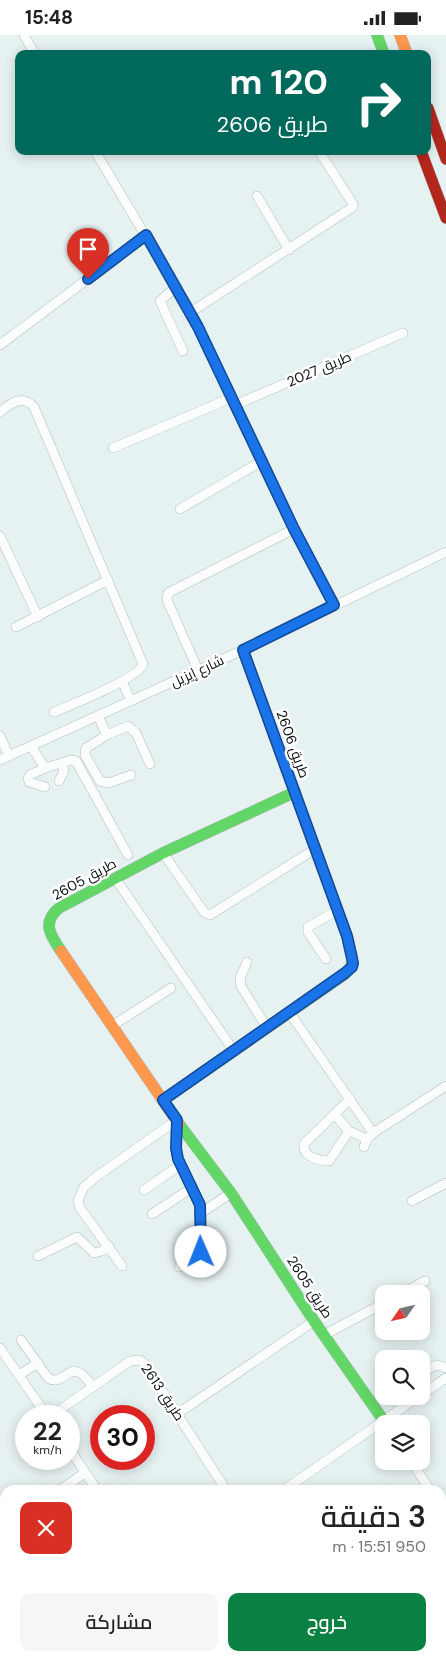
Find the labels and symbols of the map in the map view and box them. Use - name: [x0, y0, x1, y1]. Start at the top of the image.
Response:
- pin: [67, 228, 109, 279]
- street label: طريق 2027: [284, 347, 354, 391]
- street label: شارع إيزيل: [167, 651, 227, 691]
- street label: طريق 2606: [272, 708, 314, 780]
- street label: طريق 2605: [49, 854, 119, 904]
- position arrow: [174, 1225, 226, 1277]
- street label: طريق 2605: [283, 1252, 337, 1322]
- north arrow: [375, 1285, 430, 1340]
- street label: طريق 2613: [137, 1360, 189, 1424]
- speed limit sign: 30: [90, 1405, 155, 1470]

